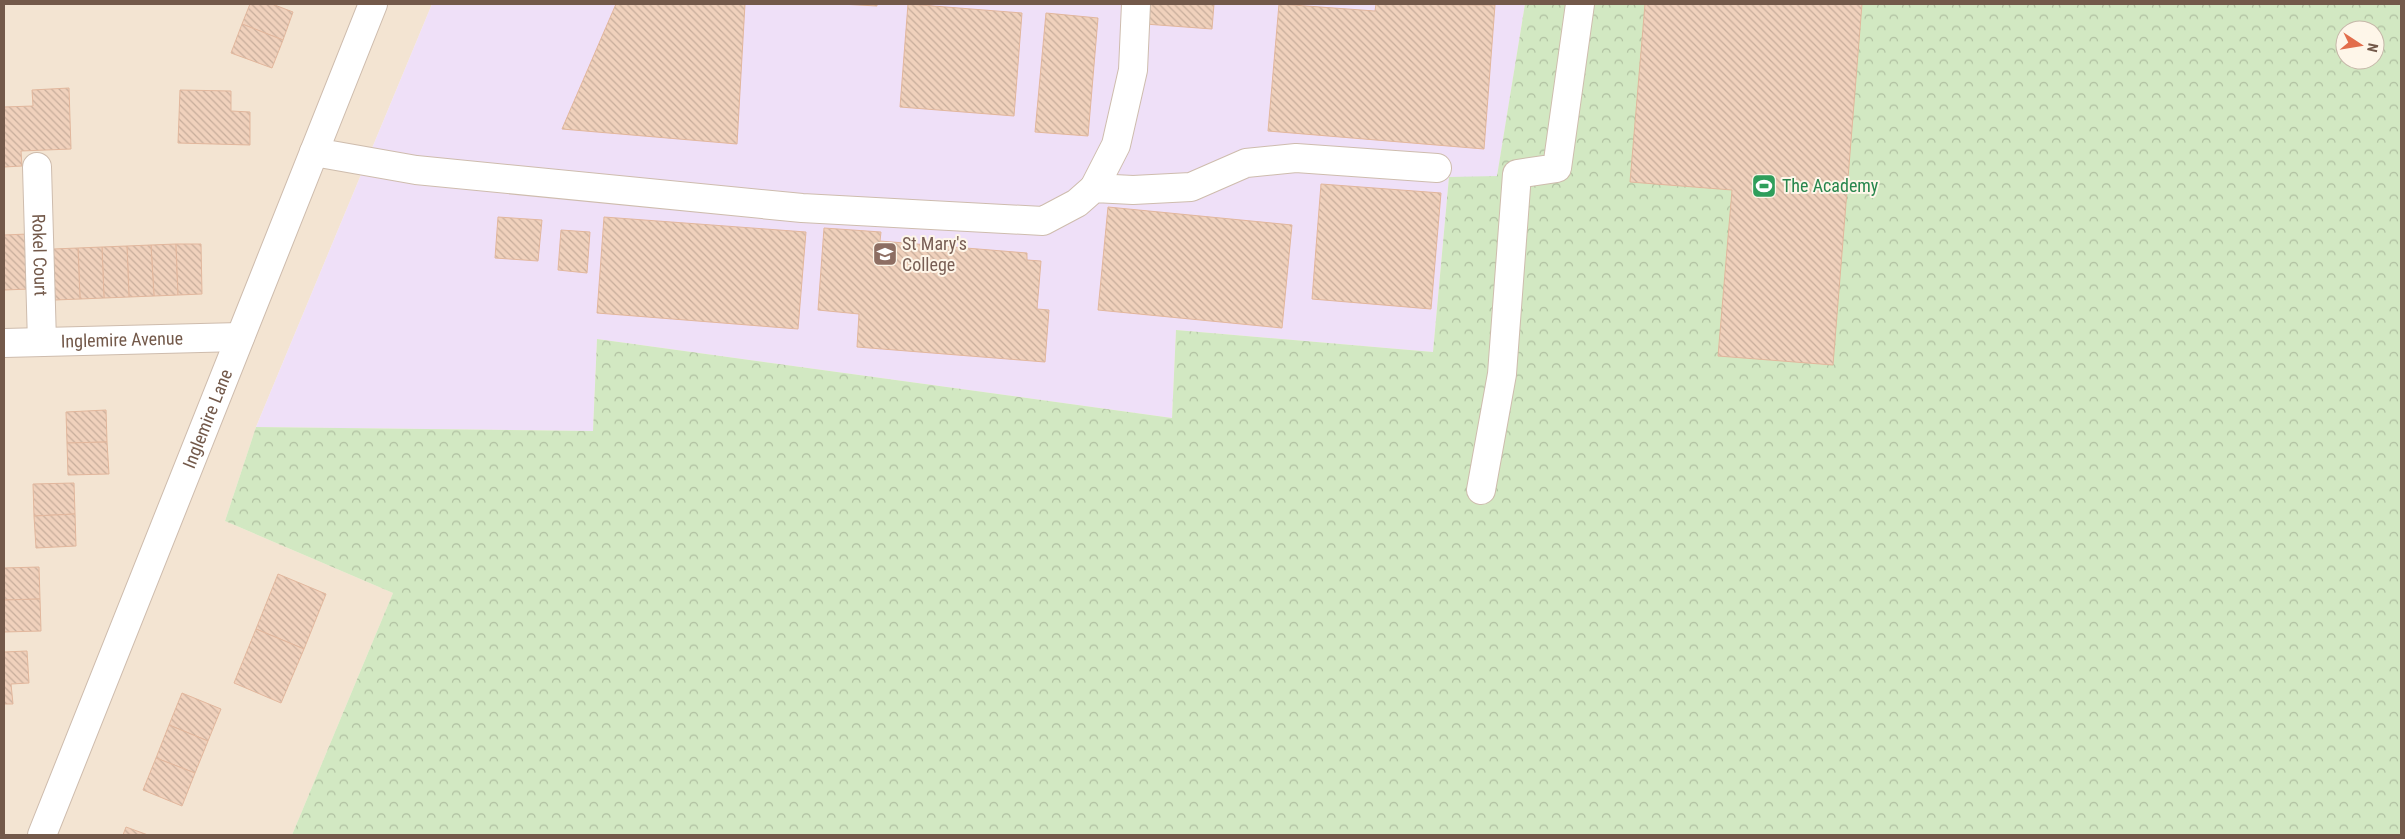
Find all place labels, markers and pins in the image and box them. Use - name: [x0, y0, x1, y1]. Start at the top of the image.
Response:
- sports icon: The Academy: [1751, 173, 1777, 199]
- place label: The Academy: [1782, 175, 1879, 196]
- place label: St Mary's College: [902, 233, 967, 275]
- school or university icon: St Mary's College: [872, 241, 898, 267]

